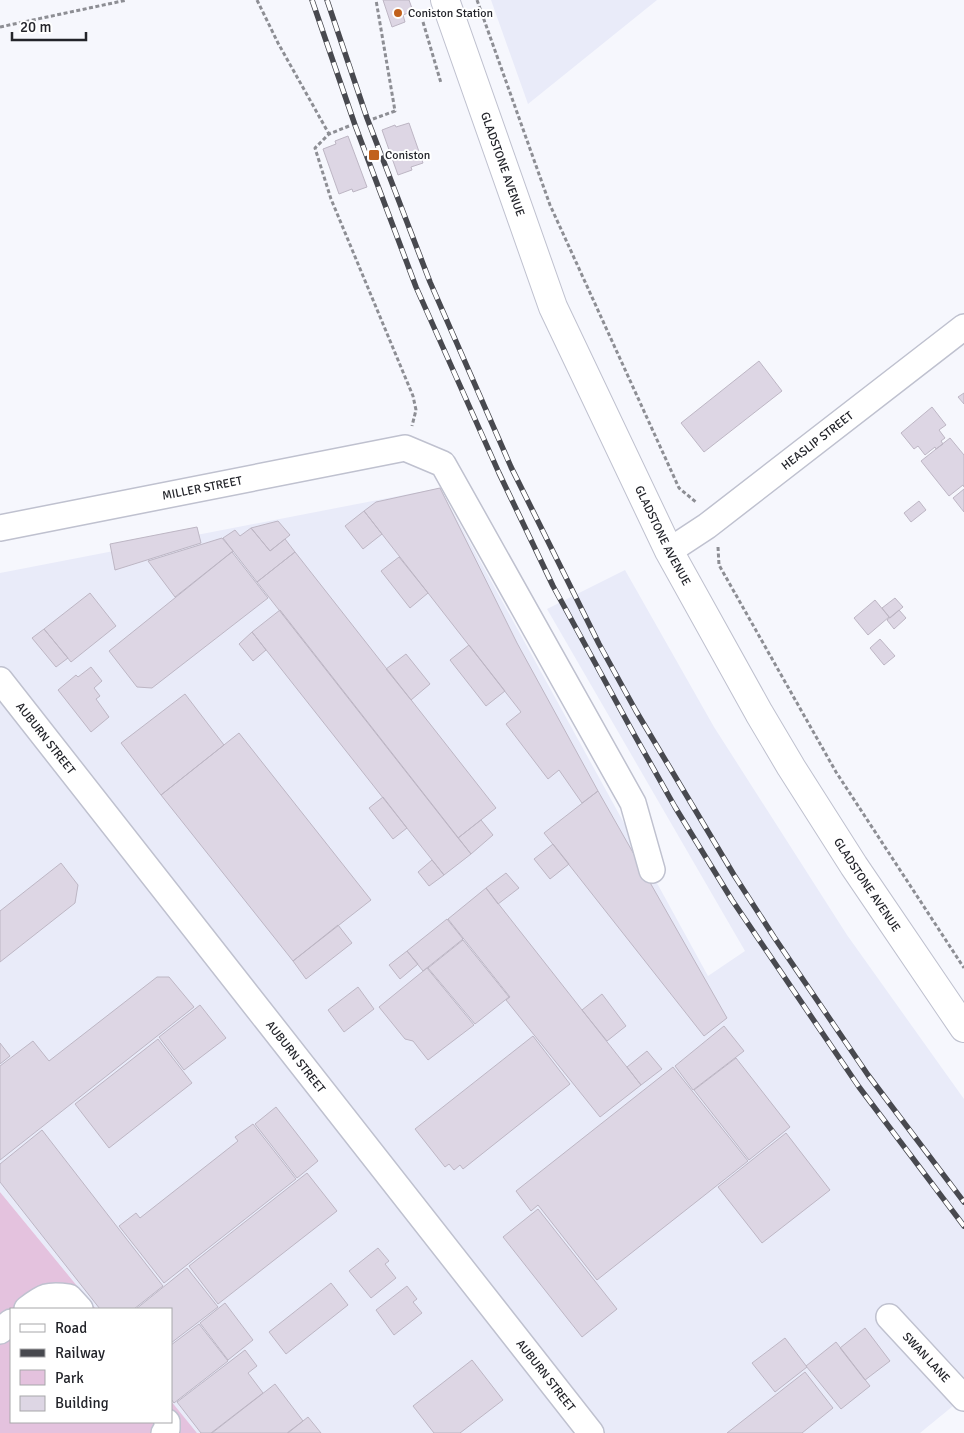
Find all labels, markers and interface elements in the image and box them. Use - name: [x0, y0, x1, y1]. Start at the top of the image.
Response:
- place label: Coniston Station: [408, 6, 493, 21]
- marker: Coniston Station: [392, 7, 404, 19]
- scale bar: [12, 10, 86, 42]
- text: 20 m: [20, 18, 51, 36]
- street label: GLADSTONE AVENUE: [477, 110, 528, 219]
- marker: Coniston: [367, 148, 381, 162]
- place label: Coniston: [385, 148, 430, 163]
- street label: HEASLIP STREET: [778, 408, 856, 473]
- street label: MILLER STREET: [161, 473, 243, 503]
- street label: GLADSTONE AVENUE: [632, 483, 694, 588]
- street label: AUBURN STREET: [13, 699, 79, 777]
- street label: GLADSTONE AVENUE: [831, 835, 904, 935]
- street label: AUBURN STREET: [263, 1018, 329, 1096]
- legend: [10, 1308, 172, 1423]
- text: Road: [55, 1319, 87, 1337]
- street label: SWAN LANE: [900, 1329, 953, 1386]
- street label: AUBURN STREET: [513, 1336, 579, 1414]
- text: Railway: [55, 1344, 105, 1362]
- text: Park: [55, 1369, 84, 1387]
- text: Building: [55, 1394, 109, 1412]

